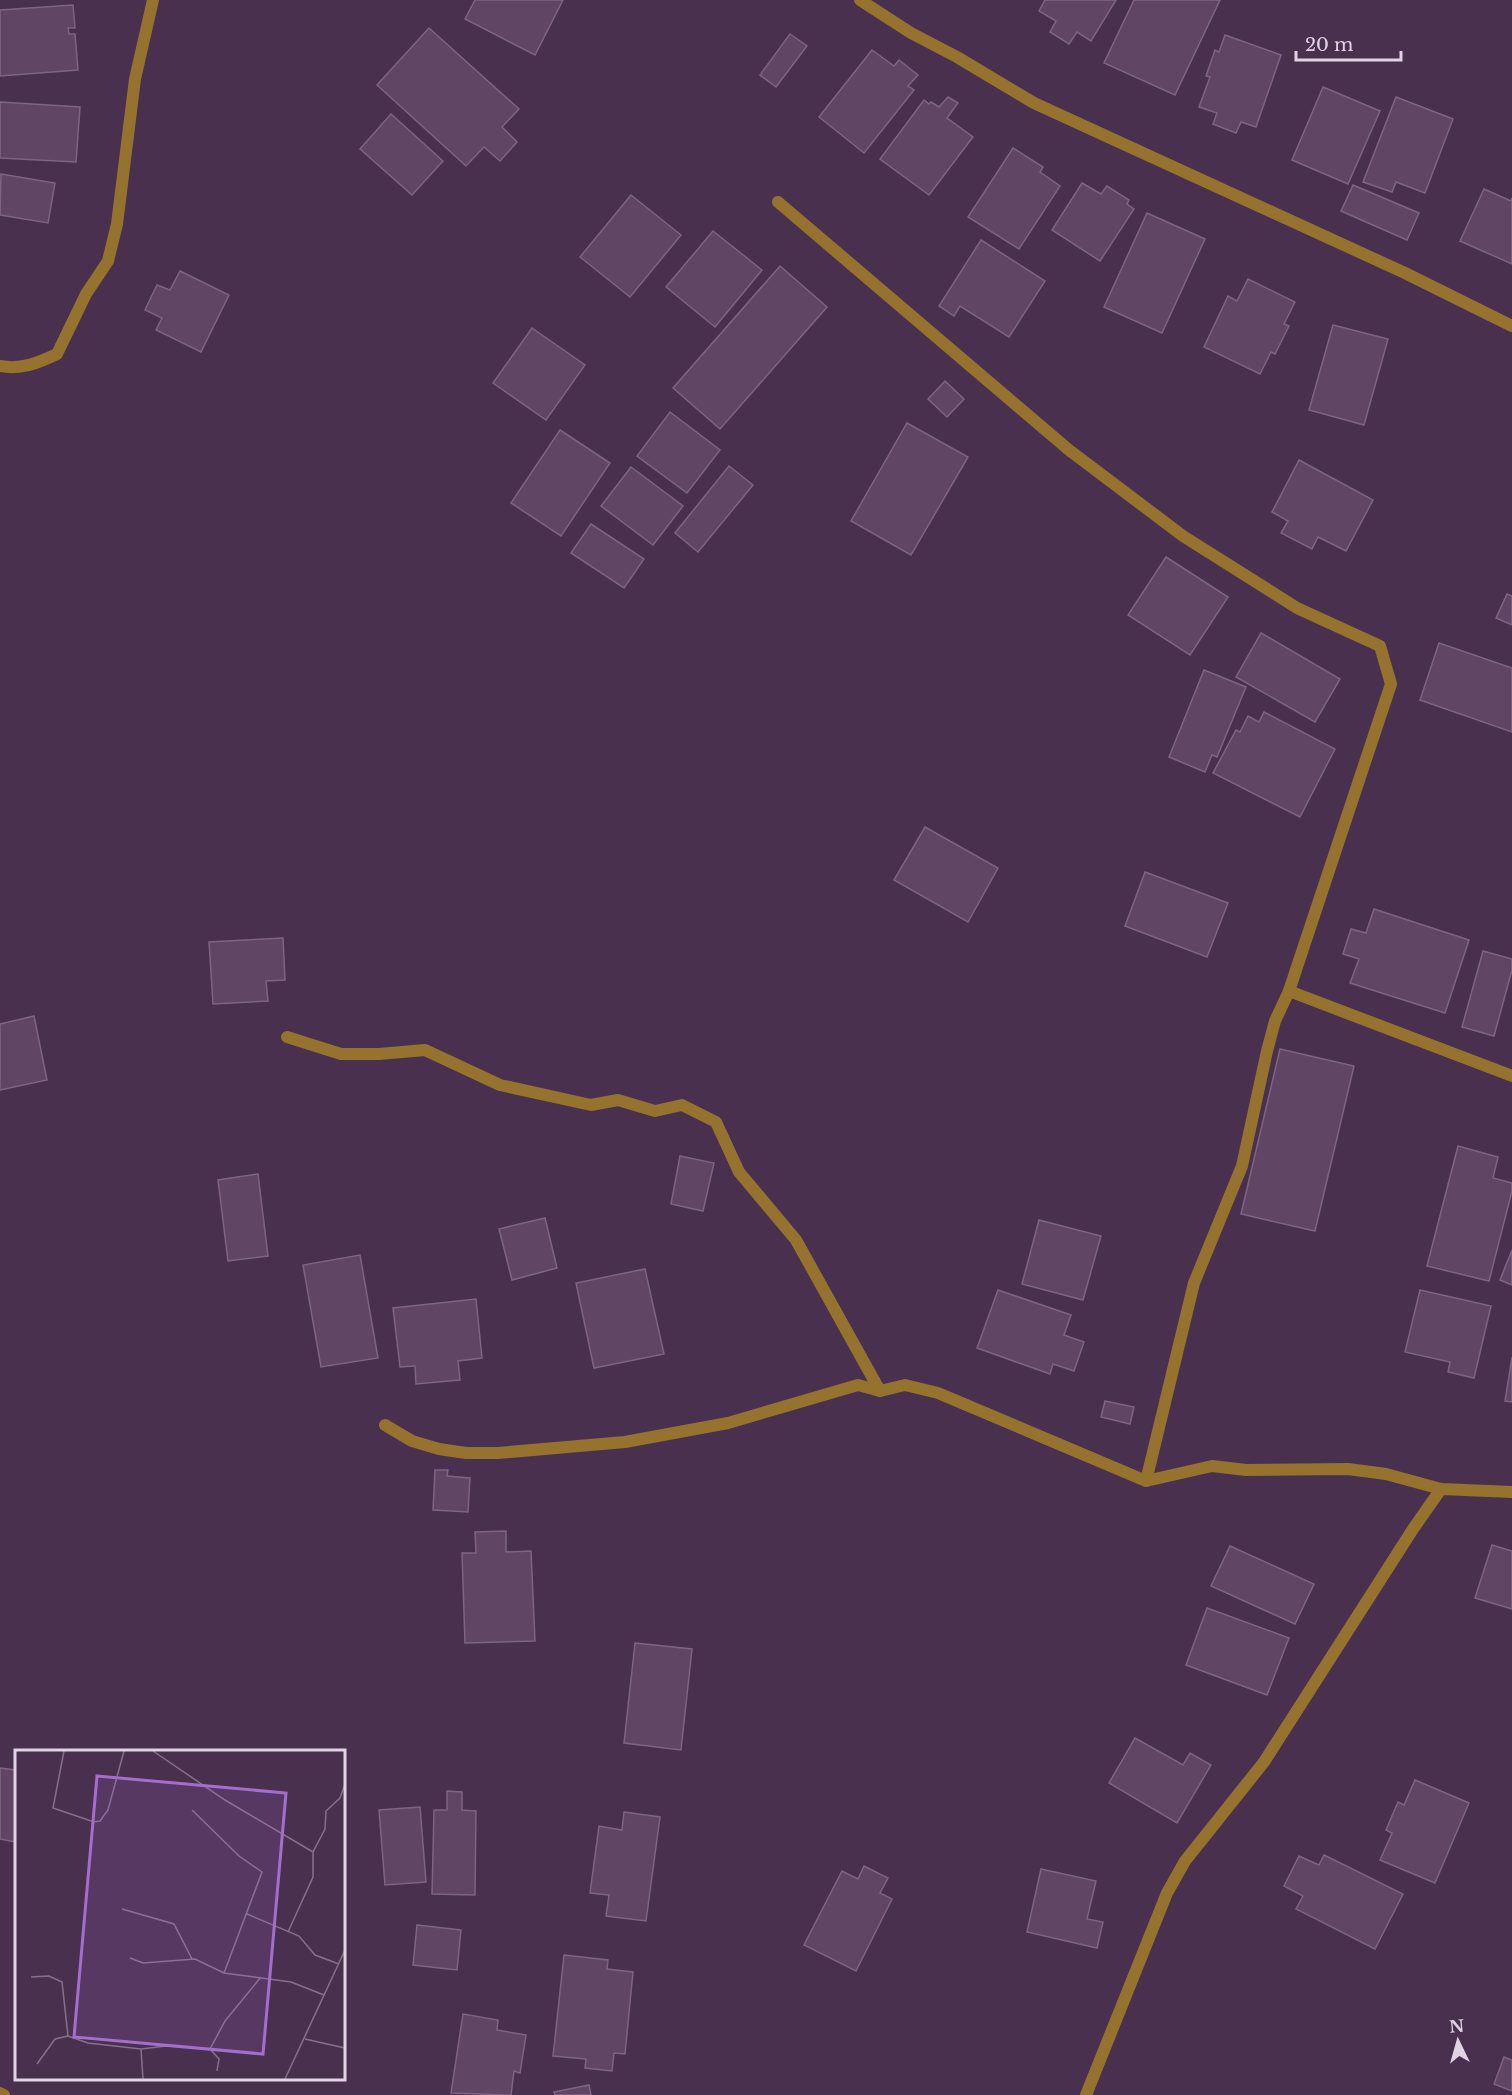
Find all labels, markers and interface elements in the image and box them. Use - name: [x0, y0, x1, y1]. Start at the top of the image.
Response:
- scale bar: [1296, 24, 1401, 62]
- text: 20 m: [1305, 34, 1353, 56]
- inset map: [15, 1750, 345, 2080]
- north arrow: [1428, 2011, 1488, 2071]
- text: N: [1448, 2015, 1465, 2037]

